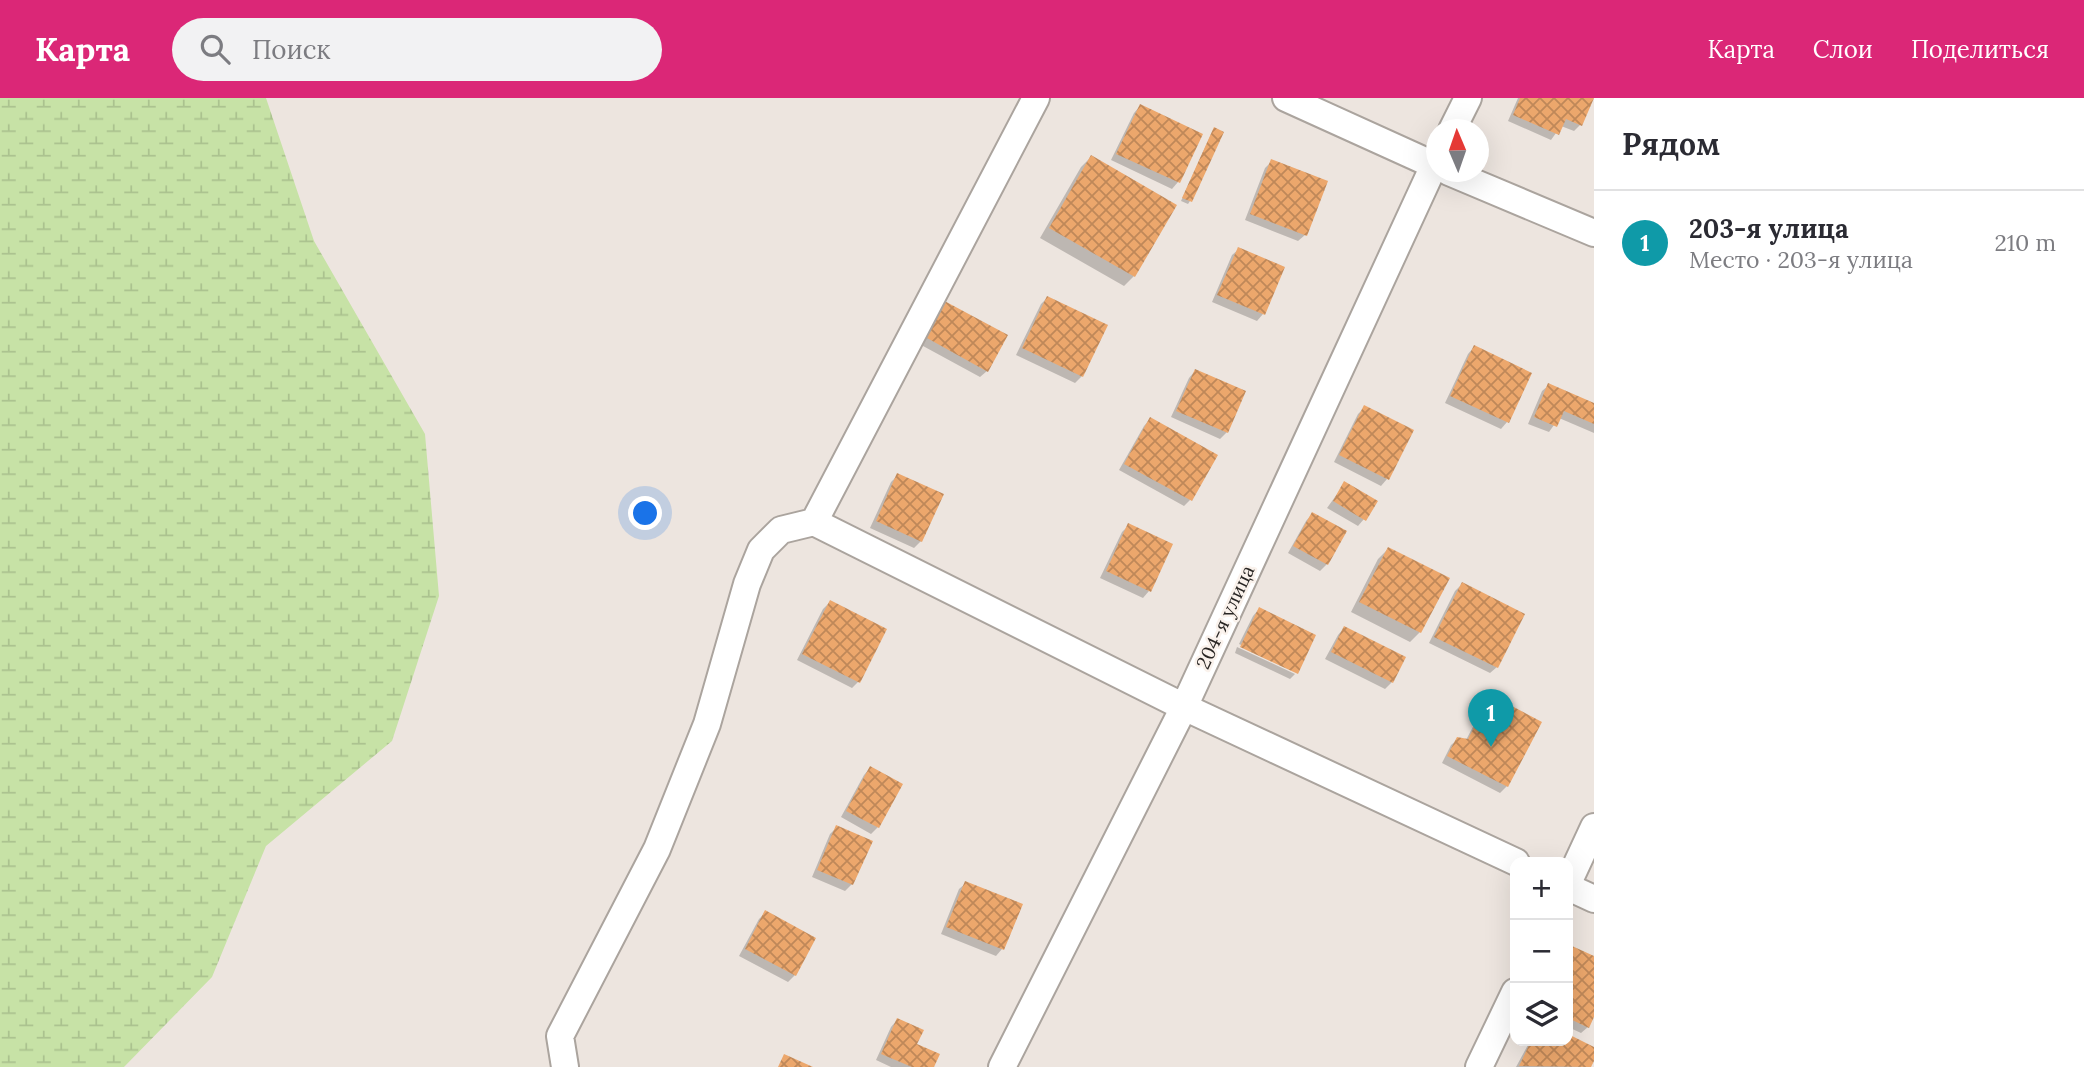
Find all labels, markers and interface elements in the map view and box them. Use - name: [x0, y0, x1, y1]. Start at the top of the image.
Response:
- search box: [172, 18, 662, 81]
- text: Карта: [35, 28, 130, 70]
- icon: search: [196, 30, 234, 68]
- text: Поиск: [252, 33, 331, 66]
- text: Карта: [1707, 34, 1775, 65]
- text: Слои: [1813, 34, 1873, 65]
- text: Поделиться: [1911, 34, 2049, 65]
- north arrow: [1426, 119, 1489, 182]
- text: Рядом: [1622, 125, 1720, 163]
- text: 203-я улица: [1689, 212, 1849, 245]
- text: 1: [1640, 228, 1650, 257]
- text: 210 m: [1994, 228, 2056, 257]
- text: Место · 203-я улица: [1689, 245, 1913, 274]
- your location: [628, 496, 662, 530]
- street label: 204-я улица: [1191, 561, 1260, 673]
- pin: 1: [1468, 689, 1514, 747]
- map controls: [1510, 857, 1573, 1046]
- button: +: [1510, 857, 1573, 920]
- button: −: [1510, 920, 1573, 983]
- button: layers: [1510, 983, 1573, 1046]

